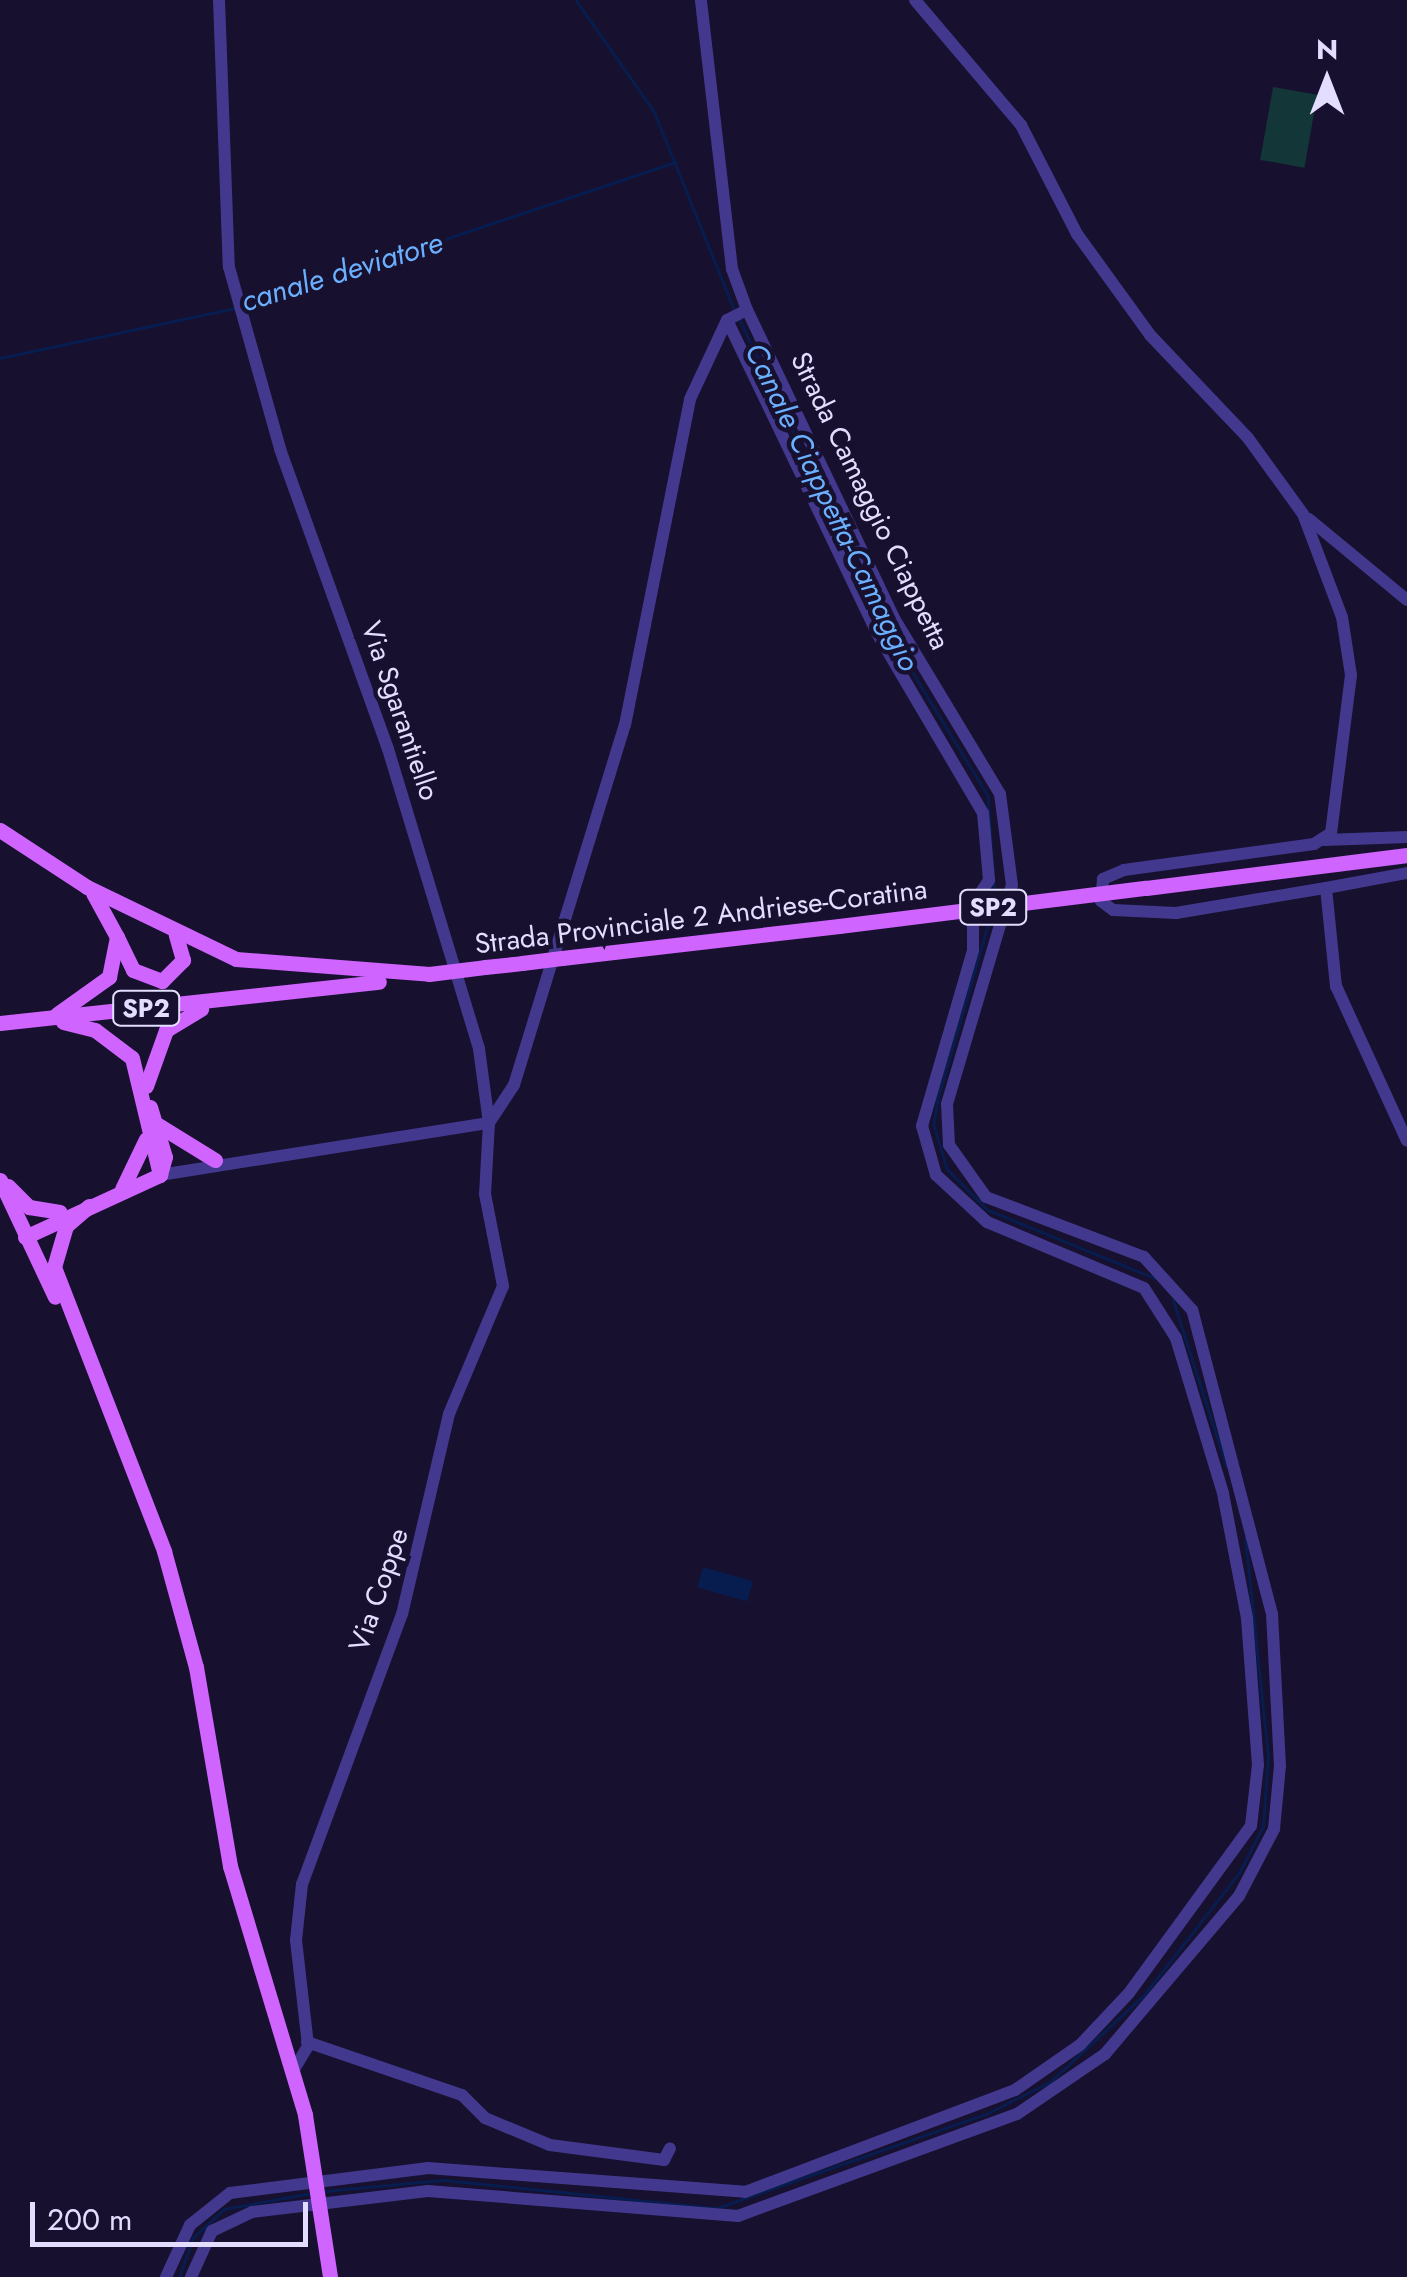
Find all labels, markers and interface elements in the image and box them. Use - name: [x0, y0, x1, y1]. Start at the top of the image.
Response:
- text: N: [1316, 29, 1338, 70]
- north arrow: [1277, 30, 1377, 130]
- water label: canale deviatore: [237, 224, 447, 320]
- water label: Canale Ciappetta-Camaggio: [737, 337, 927, 677]
- street label: Strada Camaggio Ciappetta: [783, 347, 957, 655]
- street label: Via Sgarantiello: [354, 617, 446, 805]
- street label: Strada Provinciale 2 Andriese-Coratina: [473, 873, 929, 961]
- road number: SP2: [958, 887, 1028, 927]
- road number: SP2: [111, 988, 181, 1028]
- street label: Via Coppe: [342, 1524, 416, 1656]
- scale bar: [35, 2182, 312, 2244]
- text: 200 m: [47, 2198, 132, 2241]

